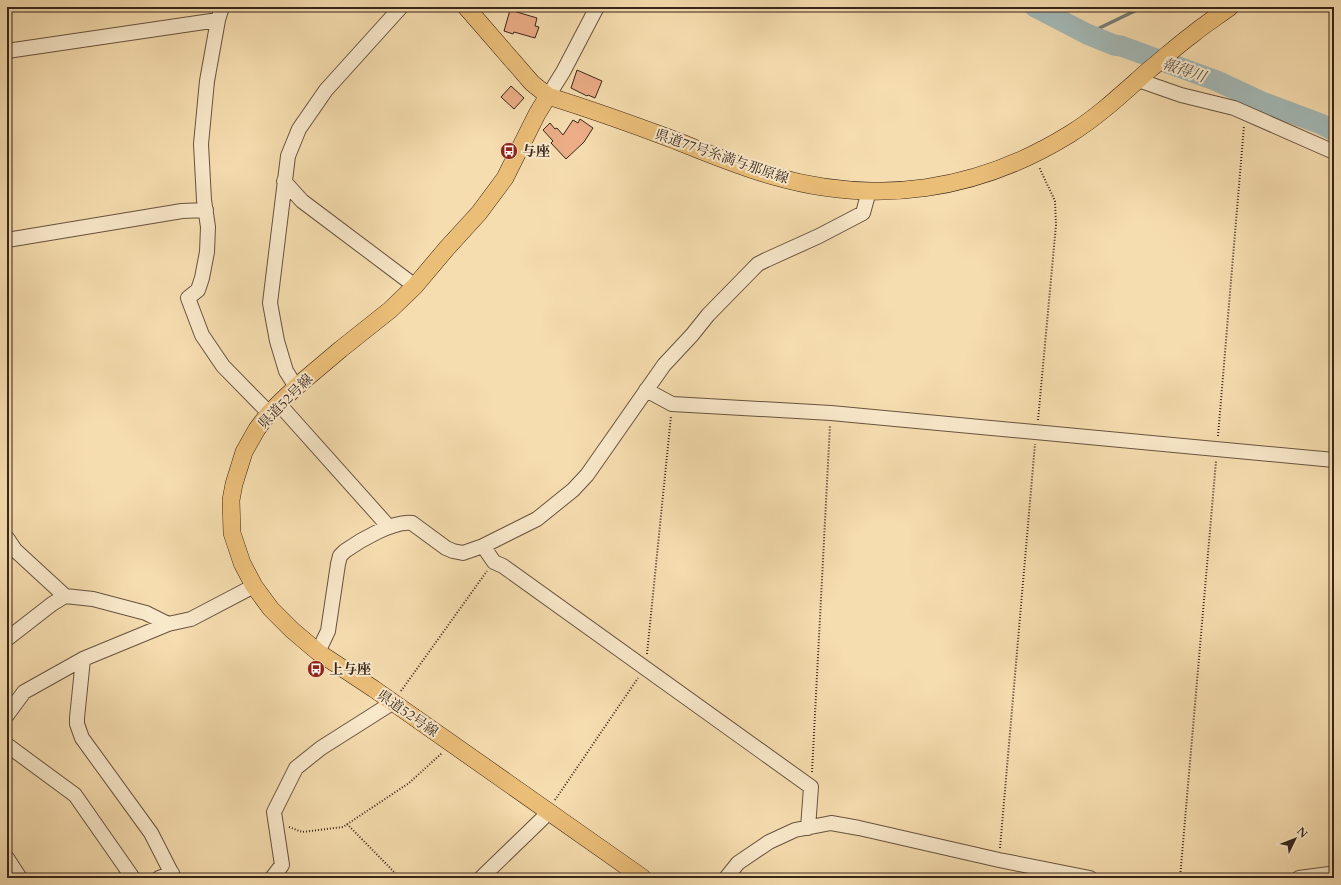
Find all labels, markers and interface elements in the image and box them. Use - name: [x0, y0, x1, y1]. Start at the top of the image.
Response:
- water label: 報得川: [1159, 53, 1210, 87]
- street label: 県道77号糸満与那原線: [652, 125, 791, 188]
- bus stop icon: 与座: [499, 141, 519, 161]
- place label: 与座: [522, 142, 550, 161]
- street label: 県道52号線: [254, 370, 317, 433]
- bus stop icon: 上与座: [306, 659, 326, 679]
- place label: 上与座: [329, 660, 371, 679]
- street label: 県道52号線: [373, 685, 442, 741]
- north arrow: [1275, 819, 1315, 859]
- text: N: [1293, 824, 1311, 841]

